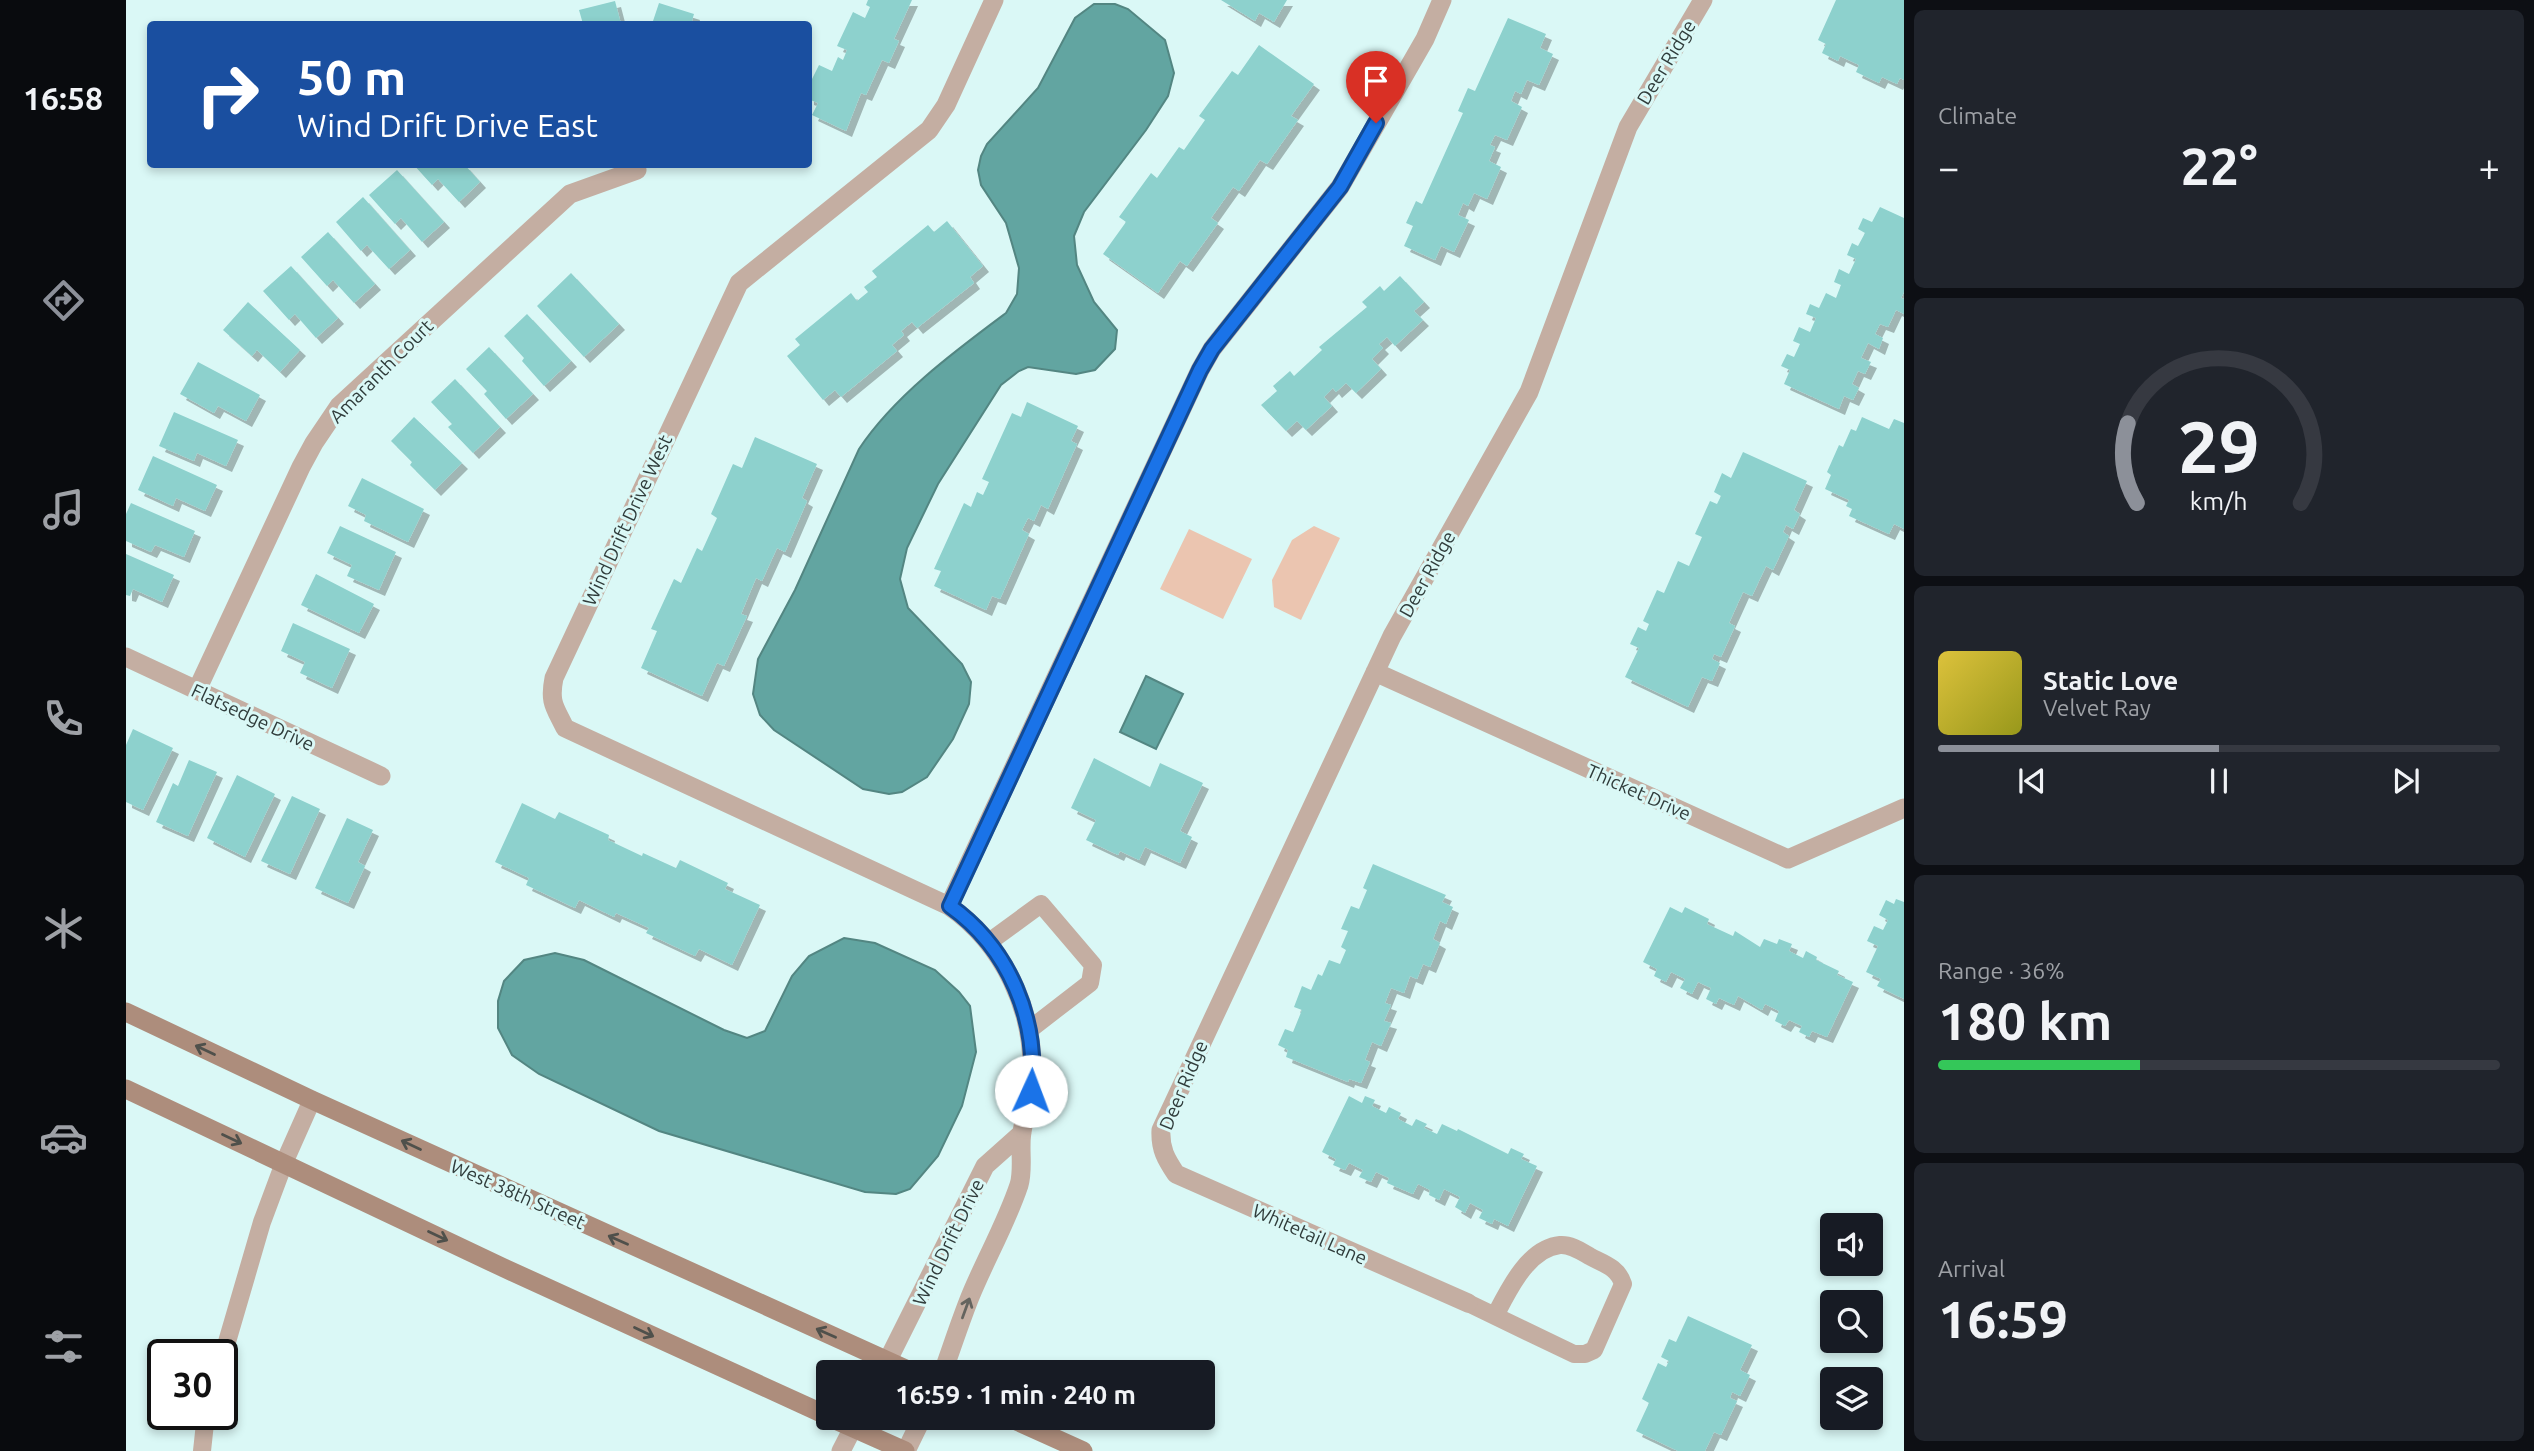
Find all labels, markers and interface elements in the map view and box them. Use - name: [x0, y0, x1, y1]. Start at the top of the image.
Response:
- street label: Deer Ridge: [1632, 16, 1700, 108]
- icon: right: [182, 49, 273, 140]
- text: 50 m: [297, 49, 406, 104]
- pin: [1346, 51, 1406, 123]
- icon: arrive: [1357, 62, 1395, 100]
- text: 16:58: [23, 80, 103, 116]
- text: Climate: [1938, 103, 2017, 128]
- text: Wind Drift Drive East: [297, 107, 598, 143]
- text: 22°: [2180, 137, 2258, 195]
- text: −: [1938, 146, 1959, 188]
- text: +: [2479, 146, 2500, 188]
- icon: directions: [39, 276, 88, 325]
- street label: Amaranth Court: [325, 314, 438, 427]
- text: 29: [2178, 406, 2260, 488]
- street label: Wind Drift Drive West: [578, 431, 676, 609]
- icon: music: [39, 485, 88, 534]
- text: km/h: [2190, 487, 2248, 515]
- street label: Deer Ridge: [1394, 527, 1460, 621]
- text: Static Love: [2043, 666, 2178, 695]
- street label: Flatsedge Drive: [188, 679, 318, 755]
- icon: phone: [39, 694, 88, 743]
- text: Velvet Ray: [2043, 695, 2151, 720]
- street label: Thicket Drive: [1584, 759, 1694, 825]
- icon: previous: [2013, 762, 2051, 800]
- icon: pause: [2200, 762, 2238, 800]
- icon: next: [2387, 762, 2425, 800]
- icon: climate: [39, 904, 88, 953]
- text: Range · 36%: [1938, 958, 2065, 983]
- text: 180 km: [1938, 992, 2112, 1050]
- street label: Deer Ridge: [1154, 1037, 1212, 1133]
- one-way arrow: [195, 1043, 216, 1056]
- position arrow: [994, 1054, 1068, 1128]
- icon: car: [39, 1113, 88, 1162]
- one-way arrow: [221, 1133, 242, 1146]
- one-way arrow: [401, 1138, 422, 1151]
- street label: West 38th Street: [447, 1154, 589, 1234]
- street label: Wind Drift Drive: [908, 1175, 988, 1309]
- street label: Whitetail Lane: [1249, 1199, 1371, 1269]
- map controls: [1820, 1213, 1883, 1430]
- button: sound: [1820, 1213, 1883, 1276]
- one-way arrow: [427, 1230, 448, 1244]
- one-way arrow: [608, 1232, 629, 1246]
- text: Arrival: [1938, 1256, 2005, 1281]
- button: search: [1820, 1290, 1883, 1353]
- text: 16:59: [1938, 1290, 2068, 1348]
- one-way arrow: [961, 1297, 973, 1319]
- icon: filters: [39, 1322, 88, 1371]
- one-way arrow: [633, 1326, 654, 1339]
- one-way arrow: [816, 1326, 837, 1339]
- speed limit sign: 30: [147, 1339, 238, 1430]
- button: layers: [1820, 1367, 1883, 1430]
- text: 16:59 · 1 min · 240 m: [895, 1380, 1136, 1409]

